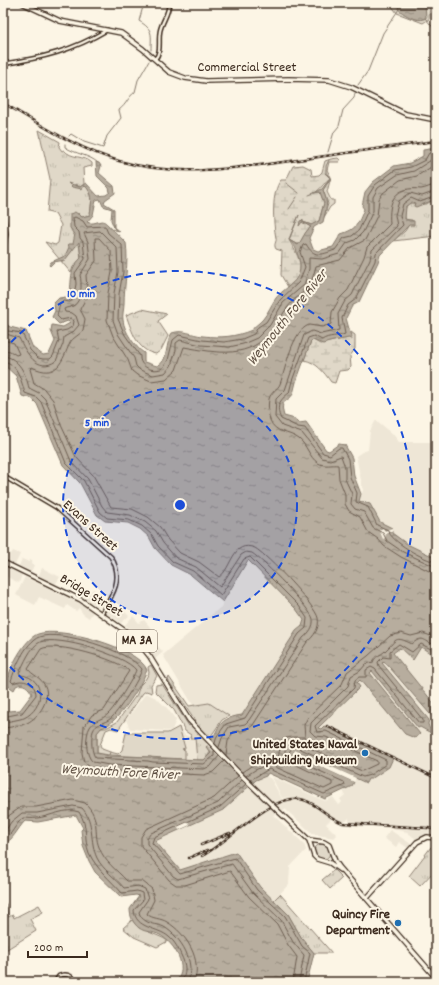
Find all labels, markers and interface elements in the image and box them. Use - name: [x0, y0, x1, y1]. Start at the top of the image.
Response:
- street label: Commercial Street: [197, 58, 297, 78]
- water label: Weymouth Fore River: [242, 264, 335, 371]
- text: 10 min: [67, 286, 95, 303]
- text: 5 min: [85, 415, 110, 432]
- street label: Evans Street: [58, 496, 122, 556]
- centre of rings: [173, 498, 187, 512]
- street label: Bridge Street: [56, 569, 126, 623]
- road number: MA 3A: [117, 630, 157, 652]
- place label: United States Naval Shipbuilding Museum: [251, 735, 358, 771]
- marker: United States Naval Shipbuilding Museum: [360, 748, 370, 758]
- water label: Weymouth Fore River: [60, 759, 181, 787]
- place label: Quincy Fire Department: [326, 905, 391, 941]
- marker: Quincy Fire Department: [393, 918, 403, 928]
- scale bar: [28, 933, 87, 959]
- text: 200 m: [34, 940, 63, 957]

